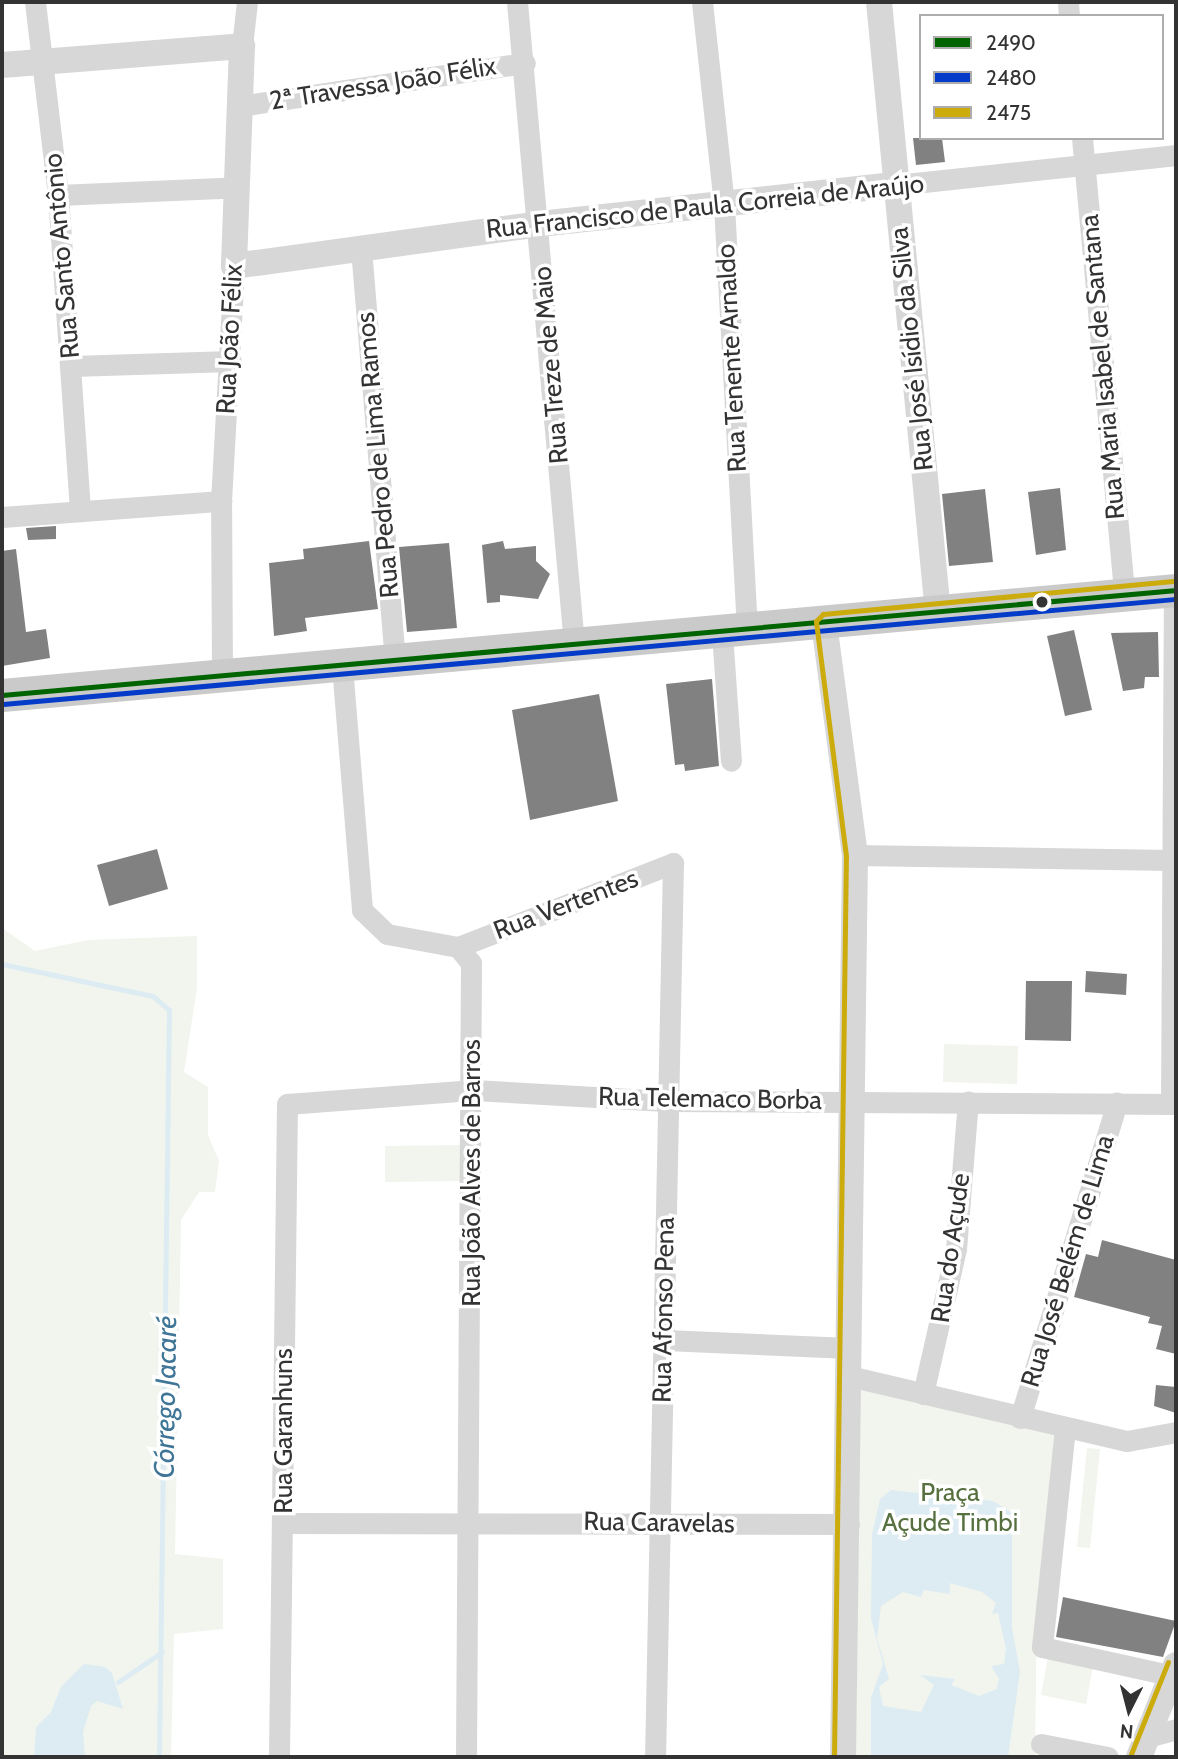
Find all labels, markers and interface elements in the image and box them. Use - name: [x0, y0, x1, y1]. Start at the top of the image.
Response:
- legend: [919, 14, 1164, 140]
- text: 2490: [986, 30, 1036, 55]
- street label: 2ª Travessa João Félix: [268, 51, 498, 117]
- text: 2480: [986, 65, 1037, 90]
- text: 2475: [986, 100, 1031, 125]
- street label: Rua Santo Antônio: [37, 152, 87, 360]
- street label: Rua Francisco de Paula Correia de Araújo: [485, 168, 925, 246]
- street label: Rua Maria Isabel de Santana: [1074, 213, 1132, 521]
- street label: Rua José Isídio da Silva: [884, 226, 940, 472]
- street label: Rua Tenente Arnaldo: [710, 243, 754, 473]
- street label: Rua João Félix: [210, 263, 250, 415]
- street label: Rua Treze de Maio: [527, 265, 575, 465]
- street label: Rua Pedro de Lima Ramos: [350, 311, 406, 599]
- unlabelled marker: [1035, 595, 1049, 609]
- street label: Rua Vertentes: [489, 863, 643, 947]
- street label: Rua João Alves de Barros: [456, 1039, 488, 1307]
- street label: Rua Telemaco Borba: [598, 1081, 822, 1117]
- street label: Rua José Belém de Lima: [1015, 1131, 1121, 1391]
- street label: Rua do Açude: [925, 1171, 977, 1325]
- street label: Rua Afonso Pena: [647, 1217, 681, 1403]
- water label: Córrego Jacaré: [147, 1315, 183, 1479]
- street label: Rua Garanhuns: [268, 1348, 300, 1514]
- park label: Praça Açude Timbi: [882, 1477, 1018, 1538]
- street label: Rua Caravelas: [583, 1506, 735, 1540]
- north arrow: [1094, 1675, 1164, 1745]
- text: N: [1119, 1719, 1135, 1744]

